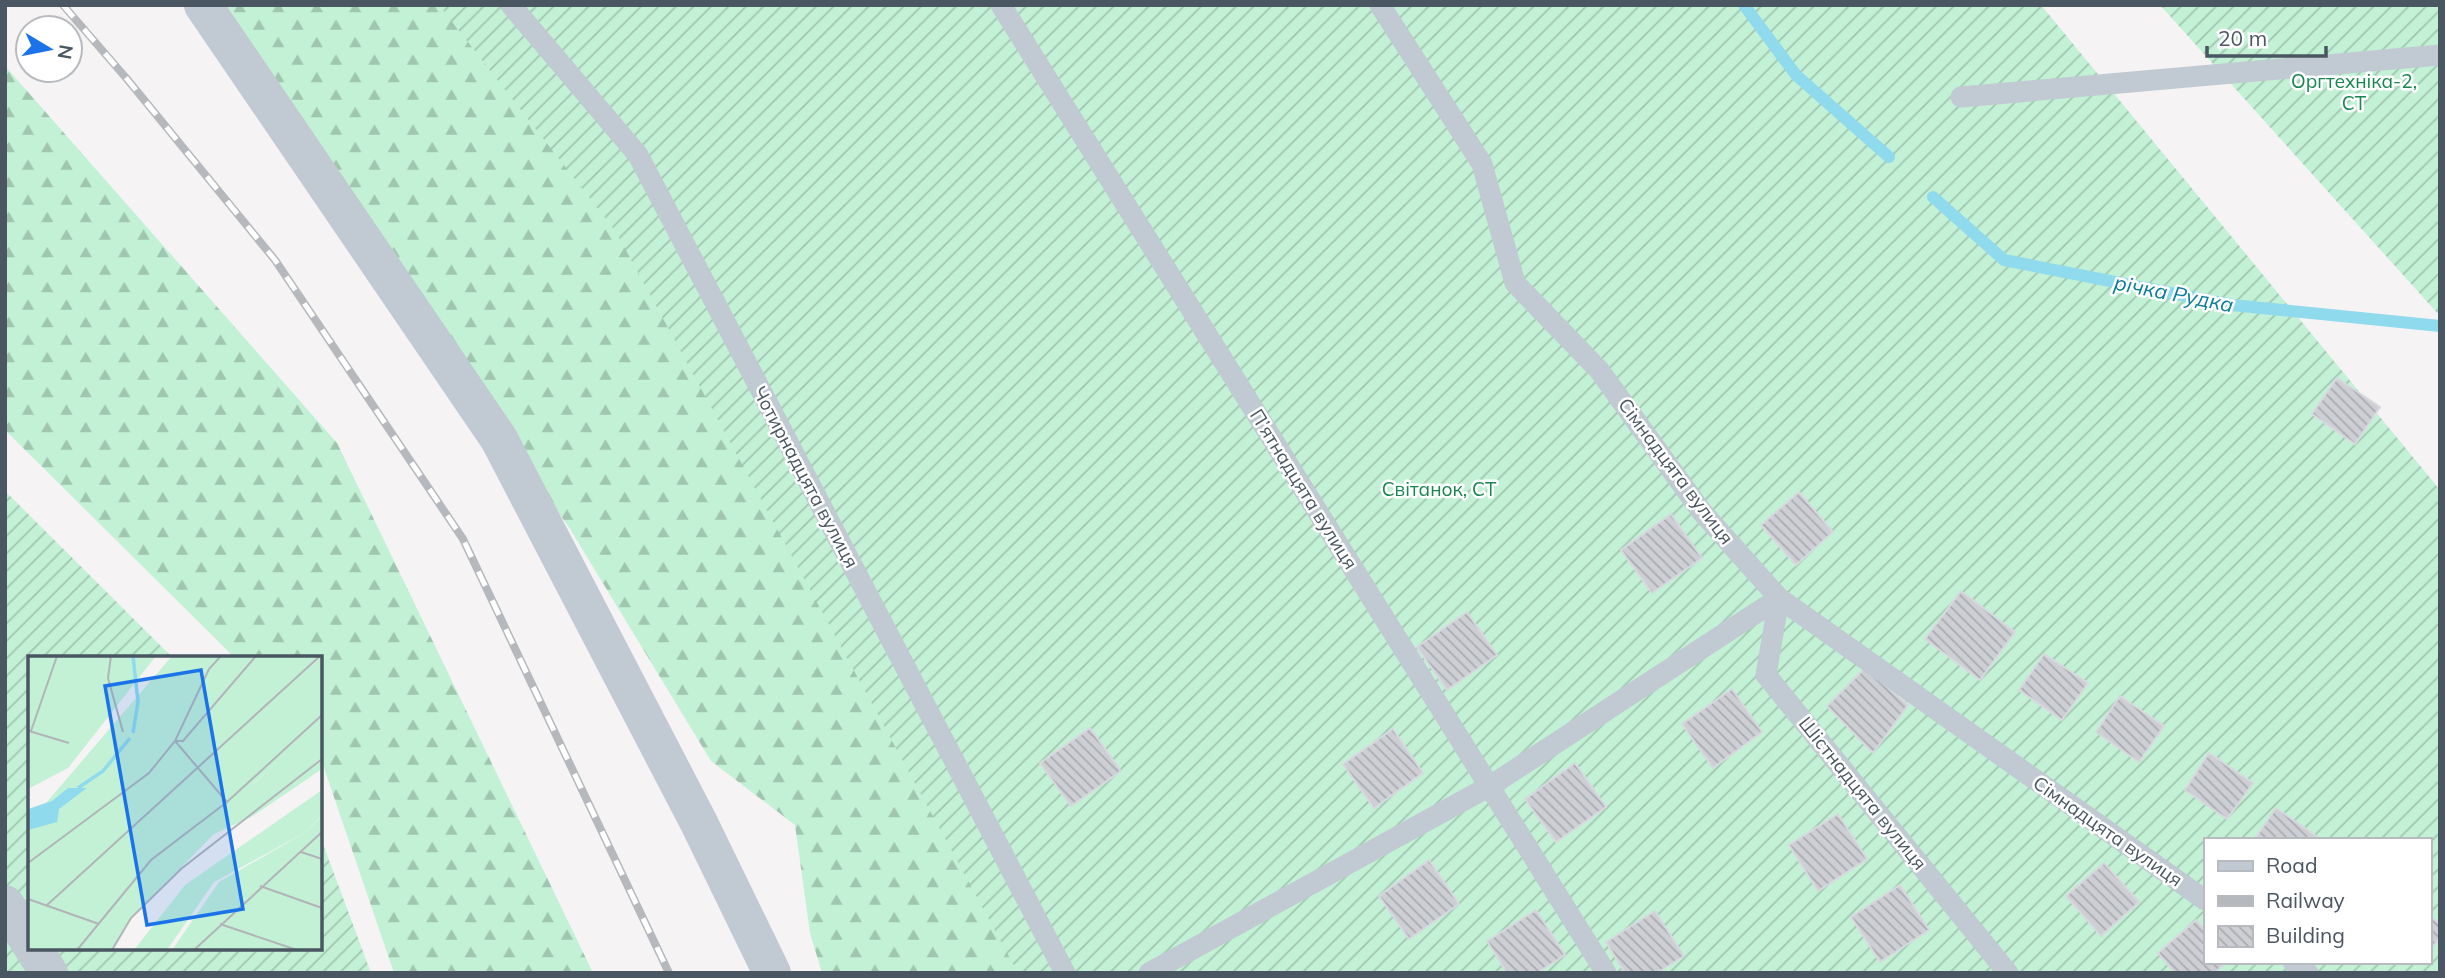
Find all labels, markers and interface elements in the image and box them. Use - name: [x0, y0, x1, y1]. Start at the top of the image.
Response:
- north arrow: [14, 14, 84, 84]
- scale bar: [2207, 14, 2326, 58]
- text: 20 m: [2218, 25, 2267, 51]
- text: N: [53, 43, 79, 61]
- park label: Оргтехніка-2, СТ: [2291, 69, 2417, 115]
- water label: річка Рудка: [2112, 269, 2236, 317]
- street label: Чотирнадцята вулиця: [748, 382, 864, 572]
- street label: Сімнадцята вулиця: [1613, 393, 1739, 549]
- street label: П’ятнадцята вулиця: [1245, 404, 1363, 574]
- park label: Світанок, СТ: [1382, 477, 1497, 501]
- inset map: [28, 656, 322, 950]
- street label: Шістнадцята вулиця: [1794, 712, 1932, 874]
- street label: Сімнадцята вулиця: [2029, 770, 2187, 892]
- legend: [2204, 838, 2431, 964]
- text: Road: [2266, 852, 2317, 878]
- text: Railway: [2266, 887, 2345, 913]
- text: Building: [2266, 922, 2345, 948]

